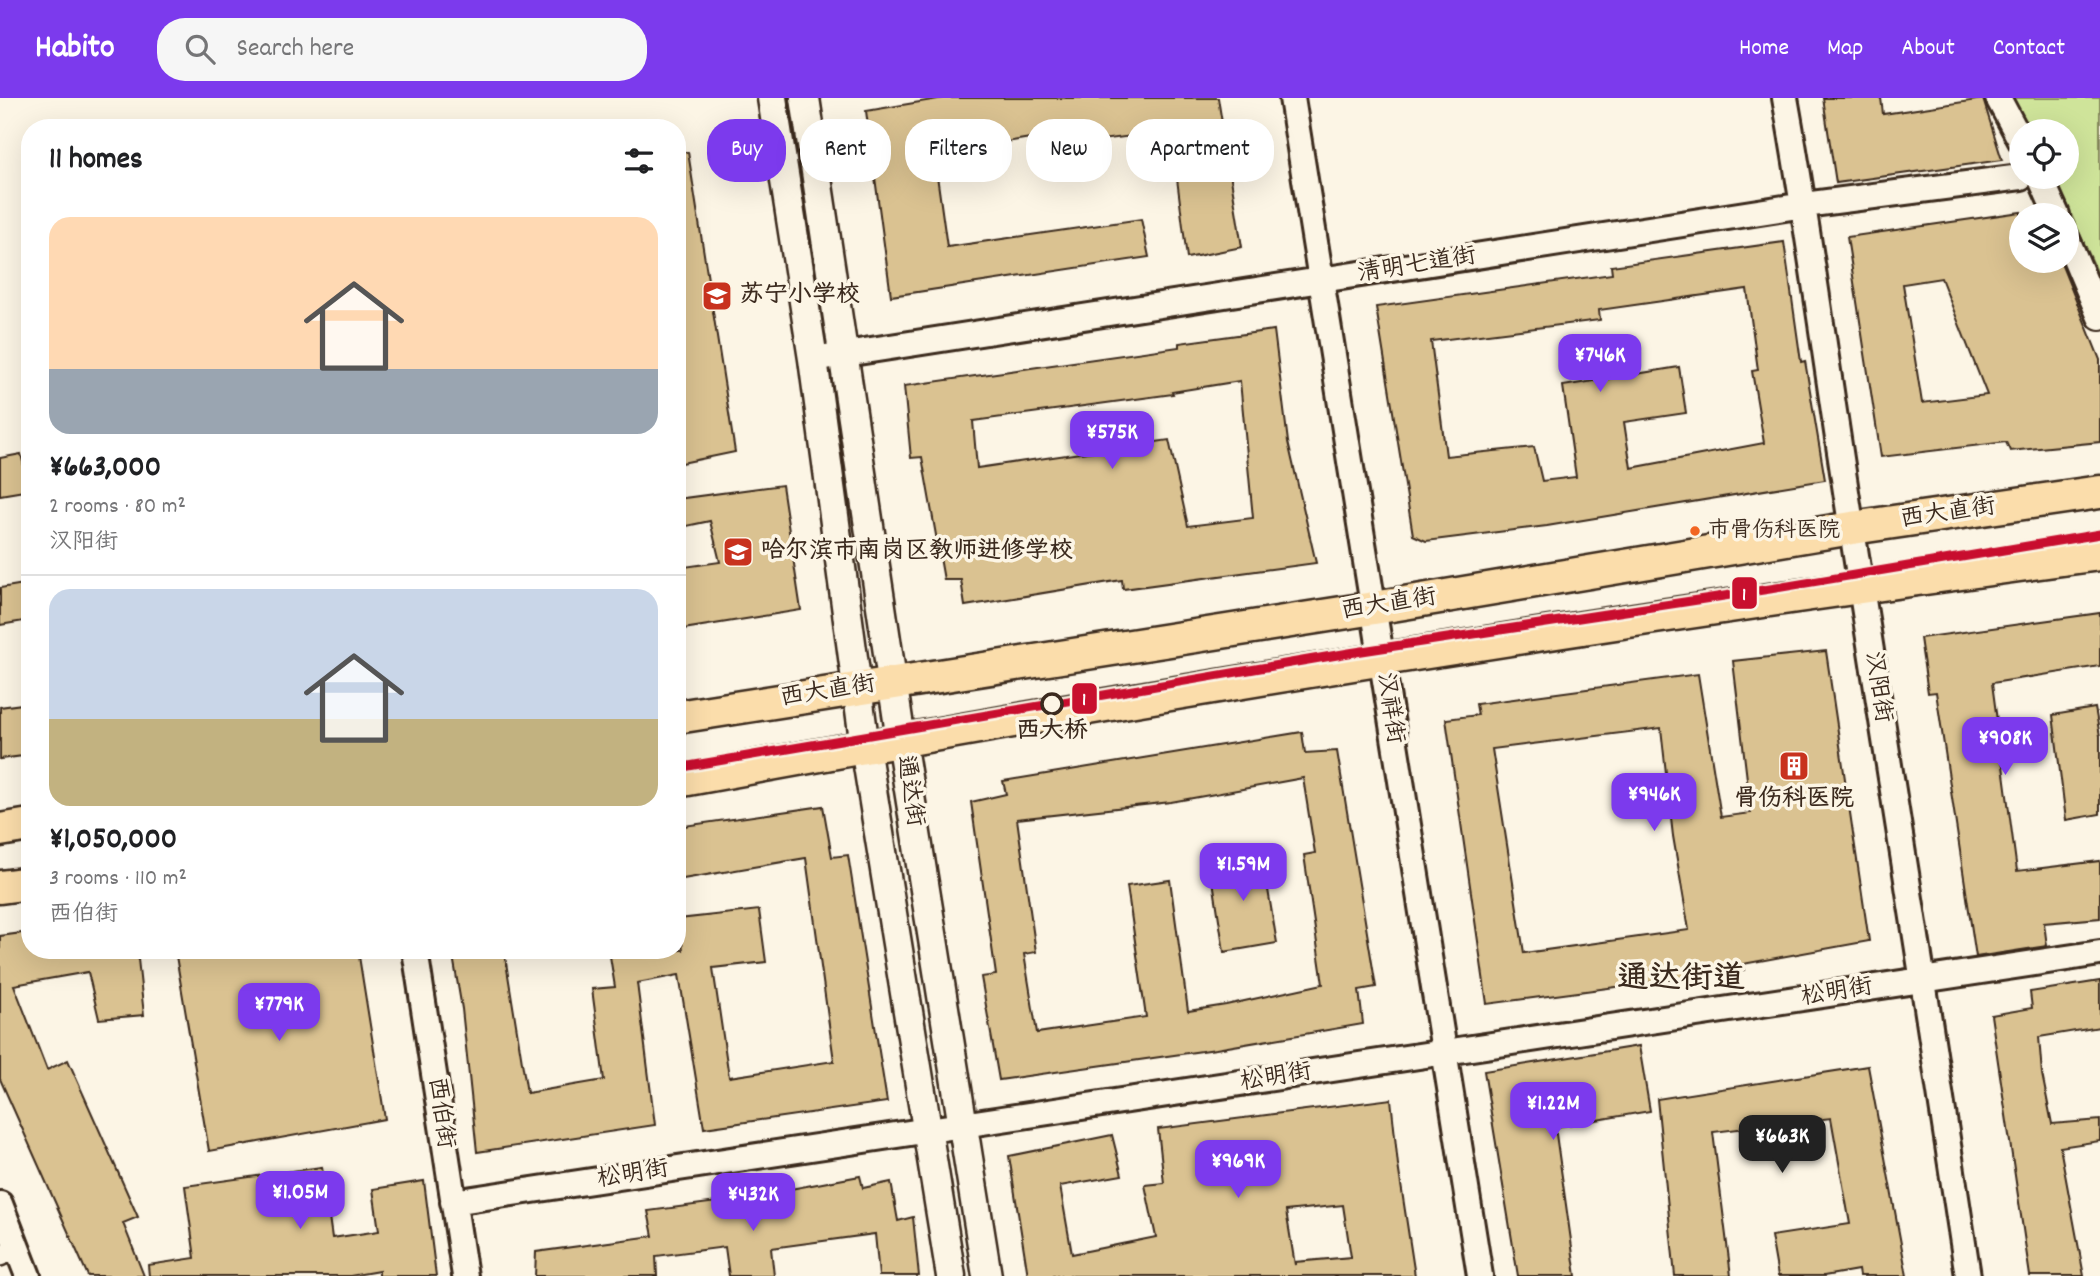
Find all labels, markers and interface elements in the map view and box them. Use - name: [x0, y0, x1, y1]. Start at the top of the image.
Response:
- search box: [157, 18, 647, 81]
- text: Habito: [35, 26, 115, 73]
- icon: search: [181, 30, 219, 68]
- text: Search here: [237, 31, 354, 68]
- text: Home: [1739, 32, 1789, 66]
- text: Map: [1827, 32, 1863, 66]
- text: About: [1901, 32, 1955, 66]
- text: Contact: [1993, 32, 2065, 66]
- chip: Buy: [707, 119, 786, 182]
- chip: Rent: [800, 119, 891, 182]
- chip: Filters: [905, 119, 1012, 182]
- chip: New: [1026, 119, 1112, 182]
- chip: Apartment: [1126, 119, 1274, 182]
- map controls: [2009, 119, 2079, 273]
- button: locate: [2009, 119, 2079, 189]
- text: 11 homes: [49, 140, 143, 183]
- icon: filters: [620, 142, 658, 180]
- button: layers: [2009, 203, 2079, 273]
- street label: 清明七道街: [1355, 240, 1479, 292]
- icon: home: [291, 263, 417, 389]
- school or university icon: 苏宁小学校: [700, 279, 734, 313]
- place label: 苏宁小学校: [740, 279, 860, 313]
- pin: ¥746K: [1551, 334, 1649, 394]
- text: ¥746K: [1574, 340, 1626, 373]
- pin: ¥575K: [1063, 412, 1161, 471]
- text: ¥575K: [1086, 417, 1138, 450]
- text: ¥663,000: [49, 448, 161, 491]
- street label: 西大直街: [1898, 490, 1998, 538]
- text: 2 rooms · 80 m²: [49, 491, 186, 524]
- place label: 市骨伤科医院: [1708, 516, 1840, 547]
- marker: 市骨伤科医院: [1688, 524, 1702, 538]
- text: 汉阳街: [49, 527, 118, 560]
- school or university icon: 哈尔滨市南岗区教师进修学校: [721, 535, 755, 569]
- place label: 哈尔滨市南岗区教师进修学校: [761, 535, 1073, 569]
- line badge: 1: [1731, 576, 1758, 610]
- street label: 西大直街: [1339, 581, 1439, 629]
- text: 1: [1742, 583, 1746, 610]
- icon: home: [291, 635, 417, 761]
- street label: 汉阳街: [1855, 649, 1899, 725]
- street label: 西大直街: [778, 668, 878, 716]
- street label: 汉祥街: [1367, 670, 1411, 746]
- line badge: 1: [1071, 682, 1098, 715]
- text: 1: [1082, 688, 1086, 715]
- marker: 西大桥: [1041, 693, 1063, 715]
- place label: 西大桥: [1016, 715, 1088, 749]
- pin: ¥908K: [1956, 718, 2054, 777]
- text: ¥908K: [1978, 723, 2032, 756]
- building icon: 骨伤科医院: [1777, 749, 1811, 783]
- street label: 通达街: [887, 753, 931, 829]
- pin: ¥946K: [1605, 774, 1703, 833]
- text: ¥946K: [1627, 779, 1681, 812]
- place label: 骨伤科医院: [1734, 783, 1854, 817]
- text: ¥1,050,000: [49, 820, 177, 863]
- pin: ¥1.59M: [1186, 844, 1300, 903]
- text: ¥1.59M: [1216, 849, 1270, 882]
- text: 3 rooms · 110 m²: [49, 863, 187, 896]
- text: 西伯街: [49, 899, 118, 932]
- district label: 通达街道: [1617, 958, 1745, 1004]
- street label: 松明街: [1799, 971, 1875, 1015]
- pin: ¥779K: [230, 984, 328, 1043]
- text: ¥779K: [254, 989, 304, 1022]
- street label: 松明街: [1238, 1056, 1314, 1100]
- street label: 西伯街: [418, 1075, 462, 1151]
- pin: ¥1.22M: [1496, 1082, 1610, 1142]
- text: ¥1.22M: [1526, 1088, 1580, 1121]
- pin: ¥663K: [1733, 1116, 1831, 1175]
- text: ¥663K: [1755, 1121, 1809, 1154]
- pin: ¥969K: [1189, 1140, 1287, 1200]
- text: ¥969K: [1211, 1146, 1265, 1179]
- street label: 松明街: [595, 1153, 671, 1197]
- pin: ¥1.05M: [243, 1172, 357, 1231]
- pin: ¥432K: [704, 1174, 802, 1233]
- text: ¥1.05M: [272, 1177, 328, 1210]
- text: ¥432K: [727, 1179, 779, 1212]

